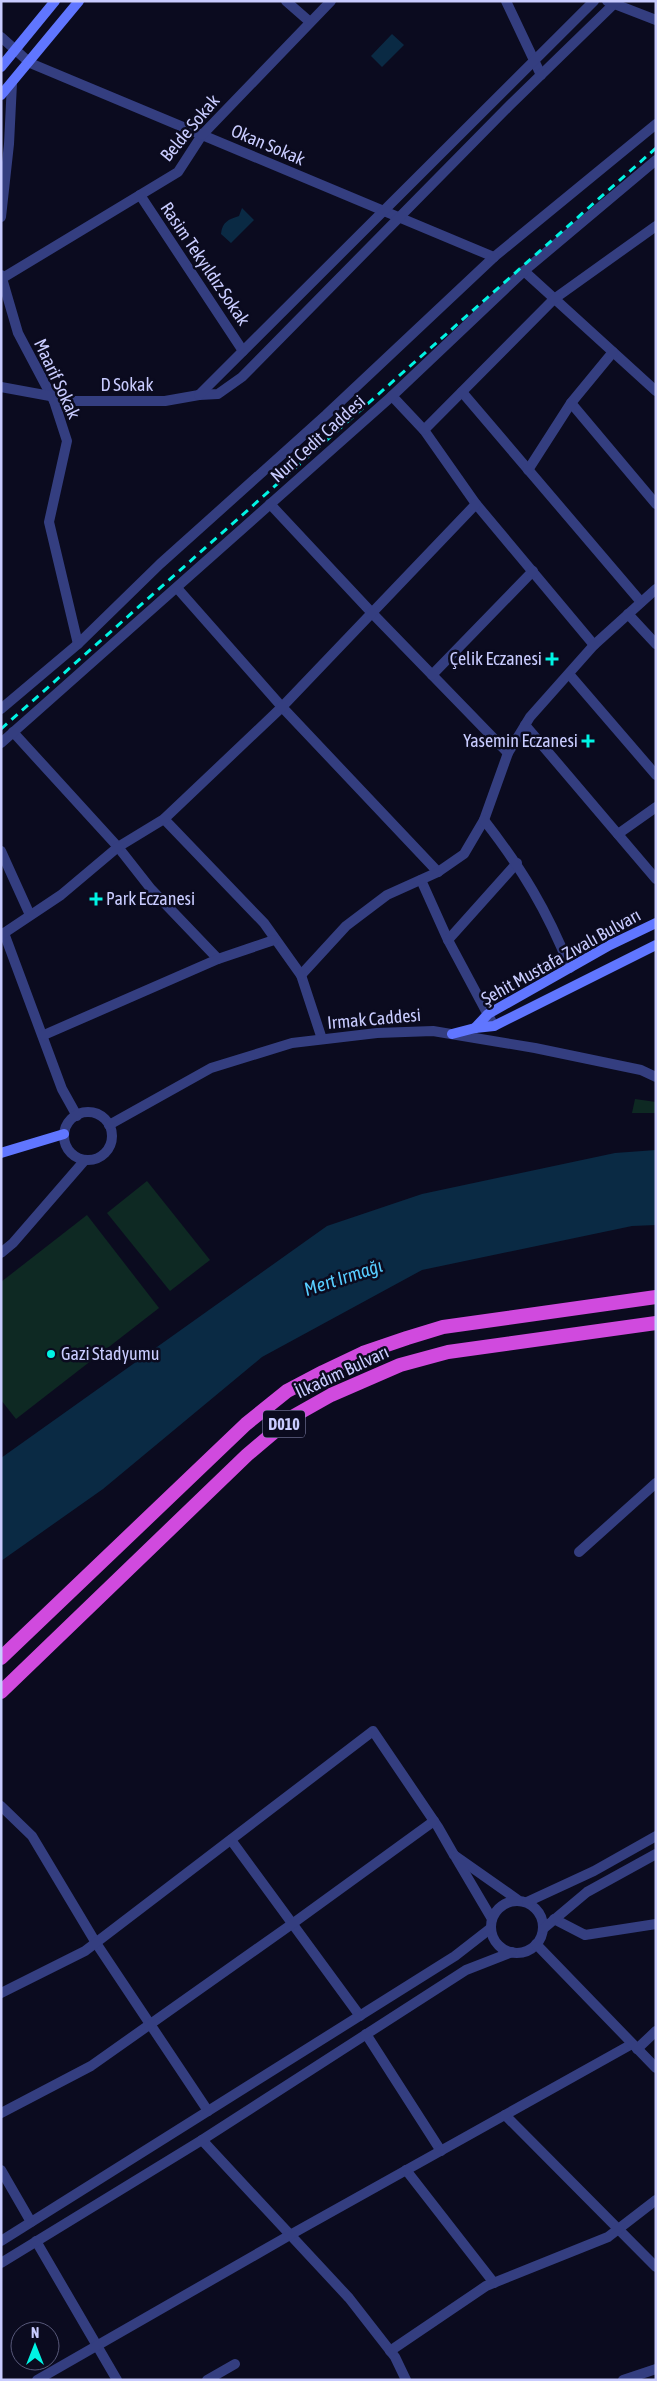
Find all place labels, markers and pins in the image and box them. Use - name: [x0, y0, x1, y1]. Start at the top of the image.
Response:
- place label: Çelik Eczanesi: [450, 648, 542, 669]
- marker: Çelik Eczanesi: [546, 653, 558, 665]
- place label: Yasemin Eczanesi: [463, 730, 578, 751]
- marker: Yasemin Eczanesi: [582, 735, 594, 747]
- place label: Park Eczanesi: [106, 888, 195, 909]
- marker: Park Eczanesi: [90, 893, 102, 905]
- place label: Gazi Stadyumu: [61, 1343, 159, 1364]
- marker: Gazi Stadyumu: [45, 1348, 57, 1360]

